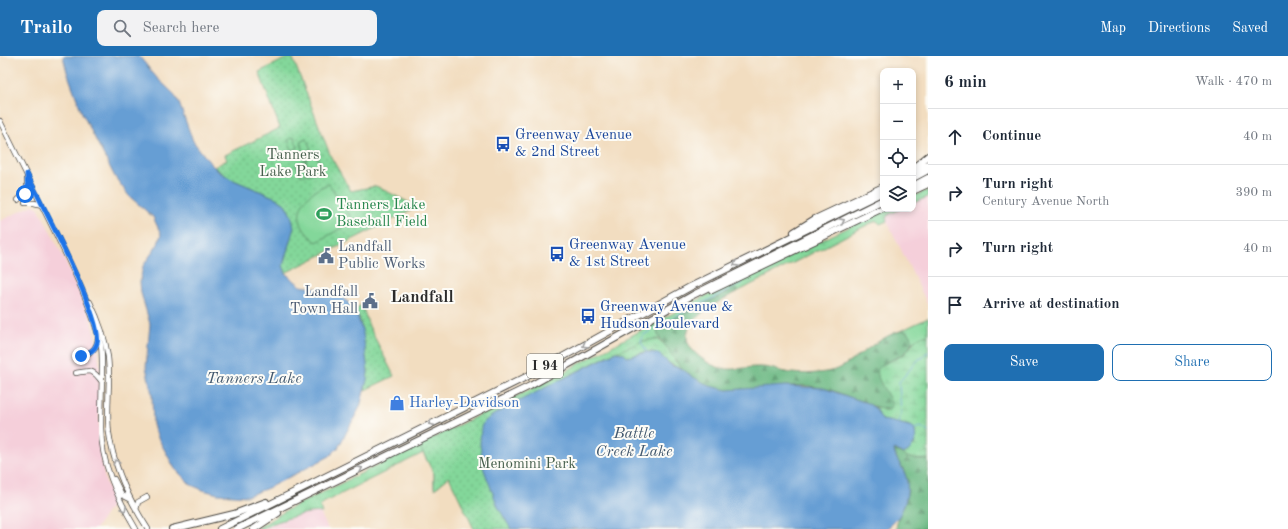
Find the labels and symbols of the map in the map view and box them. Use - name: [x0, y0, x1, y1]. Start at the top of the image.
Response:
- place label: Greenway Avenue & 2nd Street: [515, 128, 632, 160]
- bus stop icon: Greenway Avenue & 2nd Street: [494, 135, 512, 153]
- park label: Tanners Lake Park: [259, 148, 327, 180]
- route start: [16, 185, 34, 203]
- place label: Tanners Lake Baseball Field: [336, 198, 428, 230]
- sports icon: Tanners Lake Baseball Field: [315, 205, 333, 223]
- one-way arrow: [838, 218, 845, 226]
- place label: Greenway Avenue & 1st Street: [569, 238, 686, 270]
- place label: Landfall Public Works: [338, 240, 425, 272]
- bus stop icon: Greenway Avenue & 1st Street: [548, 245, 566, 263]
- public building icon: Landfall Public Works: [317, 247, 335, 265]
- one-way arrow: [733, 260, 741, 267]
- place label: Landfall Town Hall: [290, 285, 358, 317]
- district label: Landfall: [390, 289, 454, 306]
- public building icon: Landfall Town Hall: [361, 292, 379, 310]
- place label: Greenway Avenue & Hudson Boulevard: [600, 300, 733, 332]
- bus stop icon: Greenway Avenue & Hudson Boulevard: [579, 307, 597, 325]
- one-way arrow: [581, 340, 589, 348]
- route end: [72, 347, 90, 365]
- road number: I 94: [527, 354, 563, 378]
- water label: Tanners Lake: [206, 371, 302, 387]
- shop icon: Harley-Davidson: [388, 394, 406, 412]
- place label: Harley-Davidson: [409, 396, 519, 411]
- one-way arrow: [428, 418, 436, 426]
- water label: Battle Creek Lake: [596, 426, 673, 460]
- park label: Menomini Park: [478, 457, 576, 472]
- one-way arrow: [112, 459, 121, 466]
- one-way arrow: [356, 466, 363, 474]
- one-way arrow: [120, 504, 127, 512]

